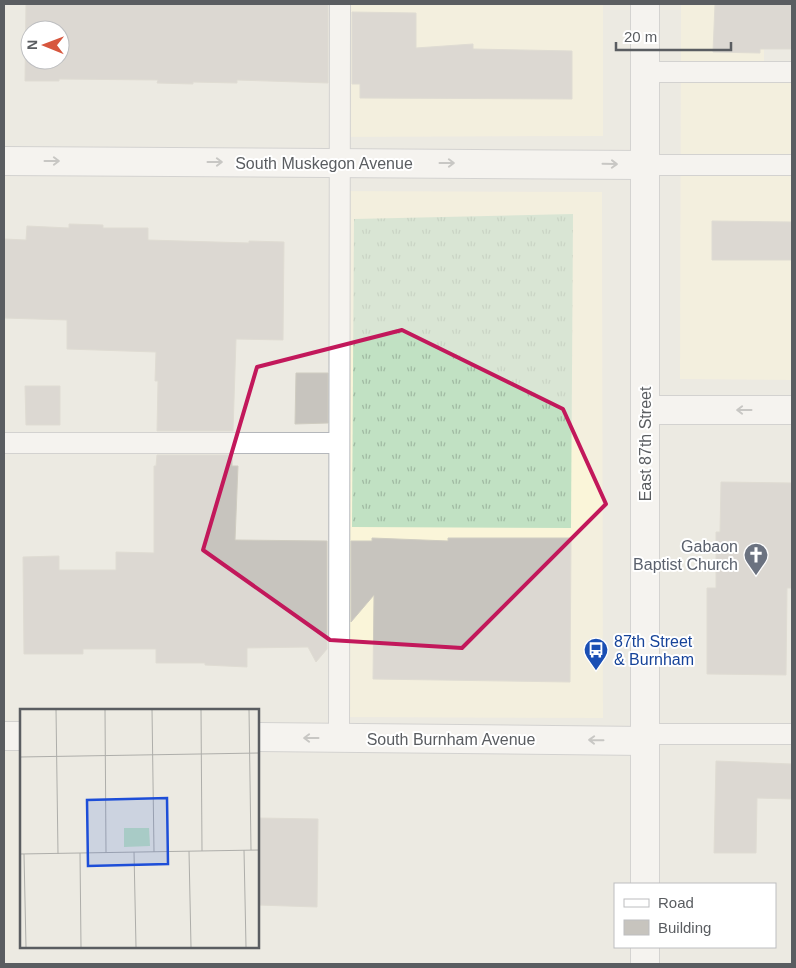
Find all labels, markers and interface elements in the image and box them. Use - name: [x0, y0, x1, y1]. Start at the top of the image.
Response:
- north arrow: [20, 20, 70, 70]
- scale bar: [616, 20, 731, 52]
- text: 20 m: [624, 28, 657, 45]
- text: N: [24, 40, 40, 50]
- street label: South Muskegon Avenue: [235, 155, 413, 172]
- one-way arrow: [44, 156, 60, 166]
- one-way arrow: [206, 157, 223, 167]
- one-way arrow: [439, 158, 455, 168]
- one-way arrow: [602, 160, 618, 169]
- street label: East 87th Street: [637, 386, 654, 501]
- one-way arrow: [736, 405, 752, 415]
- place label: Gabaon Baptist Church: [633, 538, 738, 573]
- church icon: Gabaon Baptist Church: [743, 542, 769, 576]
- place label: 87th Street & Burnham: [614, 633, 694, 668]
- bus stop icon: 87th Street & Burnham: [583, 637, 609, 671]
- inset map: [20, 709, 259, 948]
- street label: South Burnham Avenue: [367, 731, 535, 748]
- one-way arrow: [303, 733, 320, 743]
- one-way arrow: [588, 735, 604, 745]
- legend: [614, 883, 776, 948]
- text: Road: [658, 894, 694, 911]
- text: Building: [658, 919, 711, 936]

